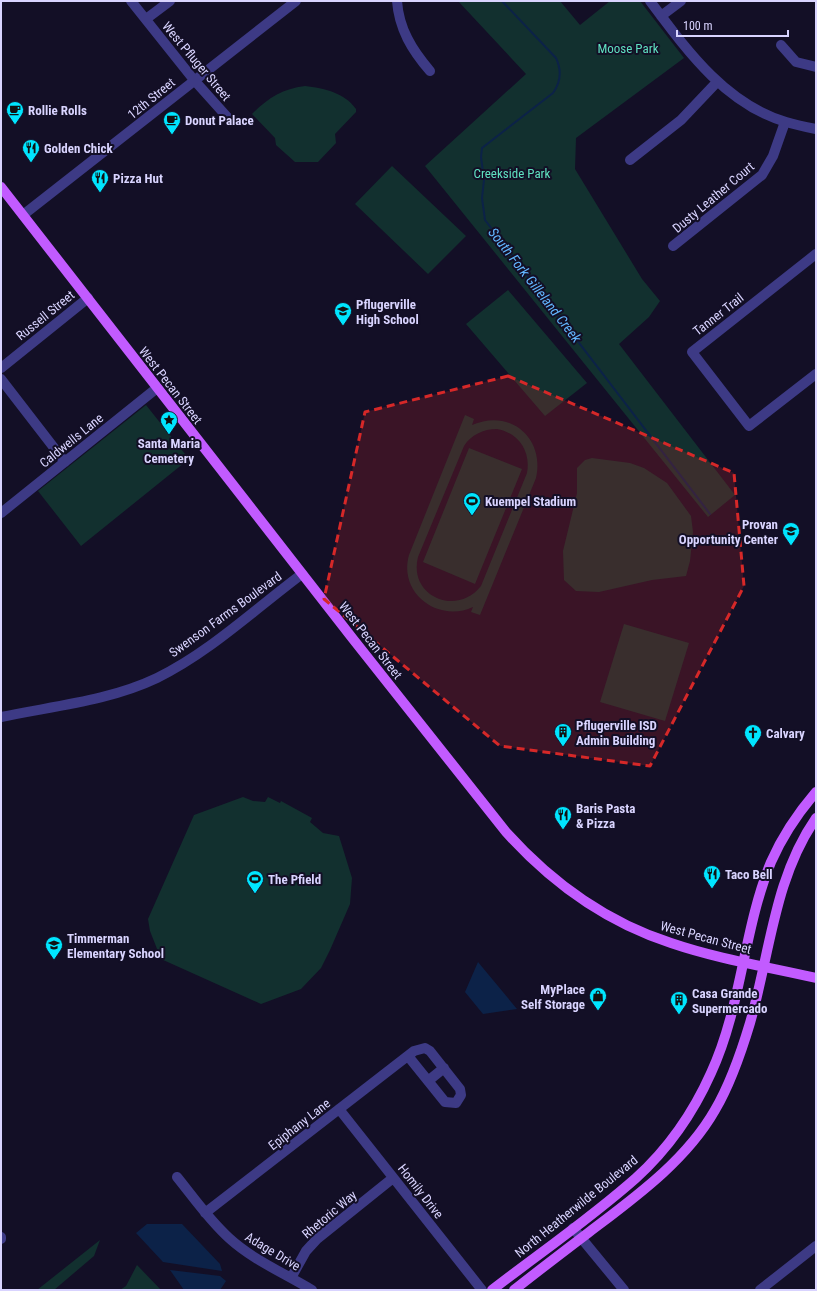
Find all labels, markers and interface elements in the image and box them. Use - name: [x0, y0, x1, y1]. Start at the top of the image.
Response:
- scale bar: [677, 12, 788, 38]
- street label: West Pfluger Street: [159, 19, 234, 104]
- text: 100 m: [683, 19, 713, 33]
- park label: Moose Park: [597, 41, 659, 56]
- street label: 12th Street: [125, 75, 178, 122]
- cafe icon: Rollie Rolls: [5, 100, 25, 125]
- place label: Rollie Rolls: [28, 103, 87, 118]
- cafe icon: Donut Palace: [162, 110, 182, 135]
- place label: Donut Palace: [185, 113, 254, 128]
- restaurant icon: Golden Chick: [21, 138, 41, 163]
- place label: Golden Chick: [44, 141, 113, 156]
- street label: Dusty Leather Court: [669, 159, 757, 236]
- park label: Creekside Park: [474, 166, 551, 181]
- restaurant icon: Pizza Hut: [90, 168, 110, 193]
- place label: Pizza Hut: [113, 171, 163, 186]
- water label: South Fork Gilleland Creek: [485, 224, 585, 346]
- street label: Russell Street: [13, 287, 78, 343]
- street label: Tanner Trail: [690, 290, 747, 339]
- place label: Pflugerville High School: [356, 297, 419, 327]
- school or university icon: Pflugerville High School: [333, 301, 353, 326]
- street label: West Pecan Street: [136, 344, 205, 427]
- street label: Caldwells Lane: [37, 410, 106, 471]
- place icon: Santa Maria Cemetery: [159, 410, 179, 435]
- place label: Santa Maria Cemetery: [138, 436, 200, 466]
- sports icon: Kuempel Stadium: [462, 491, 482, 516]
- place label: Kuempel Stadium: [485, 494, 576, 509]
- place label: Provan Opportunity Center: [679, 517, 779, 547]
- school or university icon: Provan Opportunity Center: [781, 521, 801, 546]
- street label: Swenson Farms Boulevard: [166, 569, 284, 660]
- street label: West Pecan Street: [336, 599, 405, 682]
- place label: Pflugerville ISD Admin Building: [576, 718, 657, 748]
- building icon: Pflugerville ISD Admin Building: [553, 722, 573, 747]
- church icon: Calvary: [743, 723, 763, 748]
- place label: Calvary: [766, 726, 805, 741]
- place label: Baris Pasta & Pizza: [576, 801, 635, 831]
- restaurant icon: Baris Pasta & Pizza: [553, 805, 573, 830]
- restaurant icon: Taco Bell: [702, 864, 722, 889]
- place label: Taco Bell: [725, 867, 773, 882]
- sports icon: The Pfield: [245, 869, 265, 894]
- place label: The Pfield: [268, 872, 321, 887]
- street label: West Pecan Street: [659, 918, 753, 957]
- place label: Timmerman Elementary School: [67, 931, 164, 961]
- school or university icon: Timmerman Elementary School: [44, 935, 64, 960]
- place label: MyPlace Self Storage: [521, 982, 585, 1012]
- shop icon: MyPlace Self Storage: [588, 986, 608, 1011]
- place label: Casa Grande Supermercado: [692, 986, 768, 1016]
- building icon: Casa Grande Supermercado: [669, 990, 689, 1015]
- street label: Epiphany Lane: [265, 1096, 333, 1153]
- street label: North Heatherwilde Boulevard: [512, 1152, 641, 1261]
- street label: Homily Drive: [395, 1161, 446, 1221]
- street label: Rhetoric Way: [299, 1187, 360, 1242]
- street label: Adage Drive: [242, 1229, 303, 1274]

